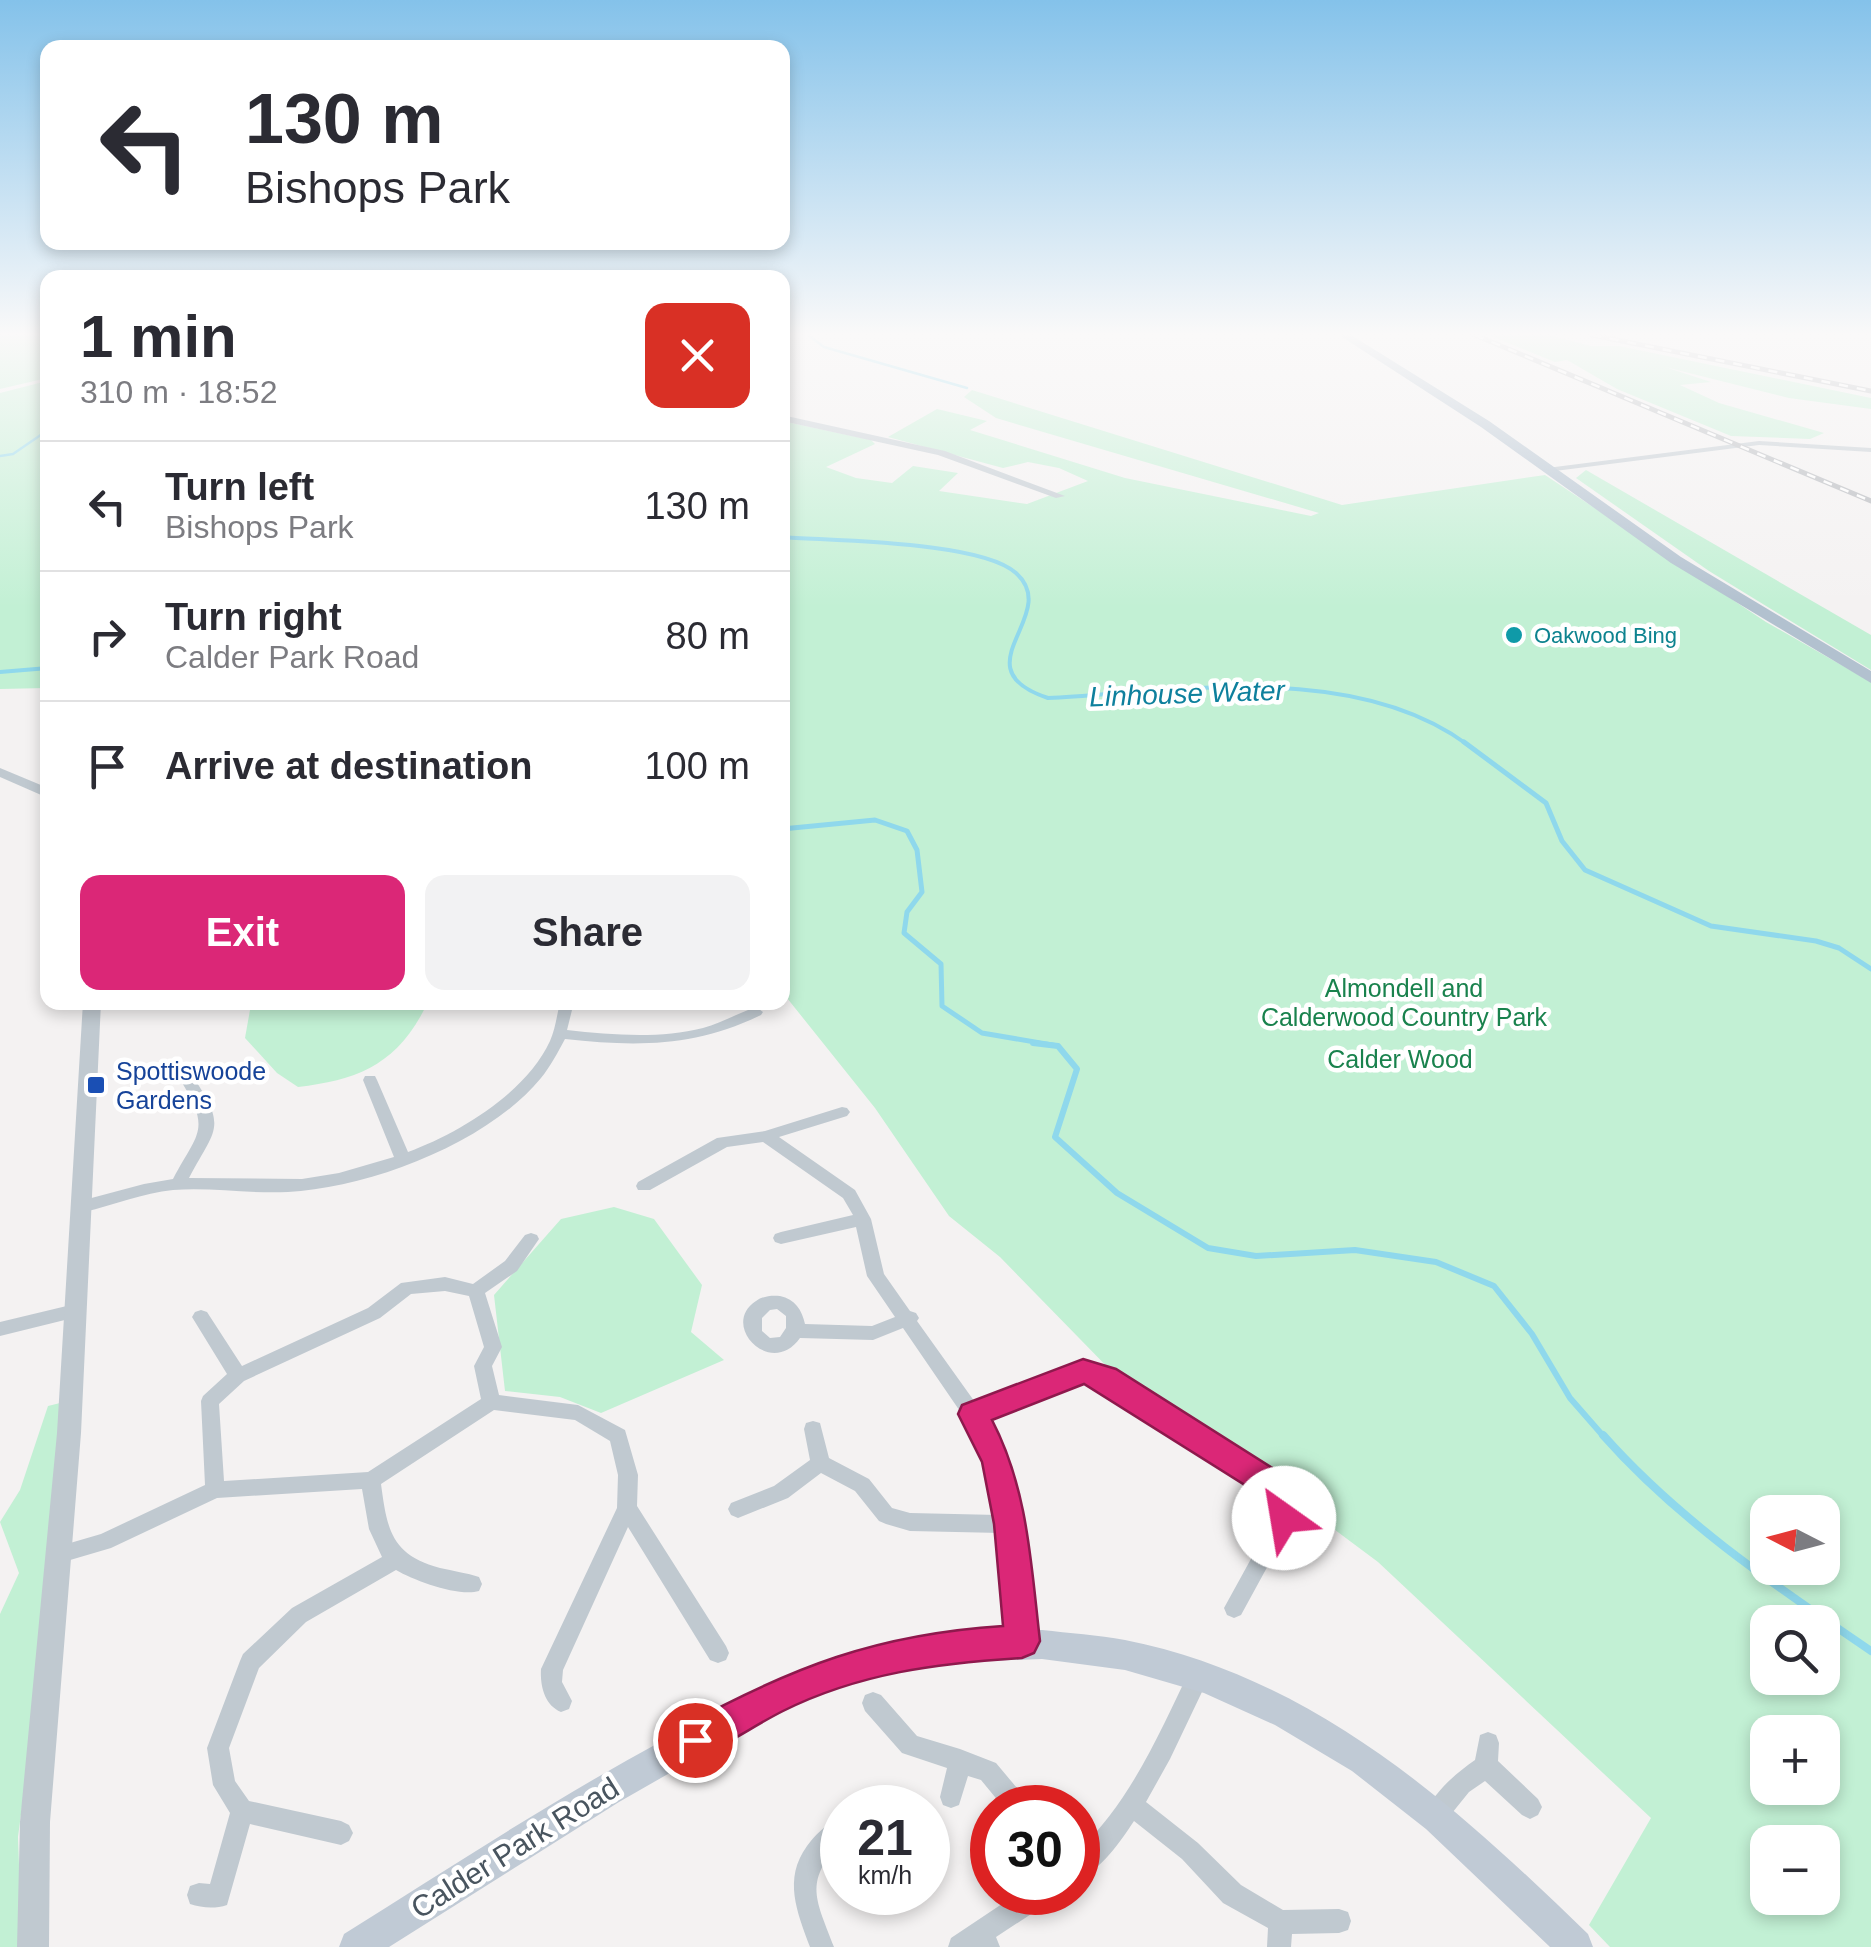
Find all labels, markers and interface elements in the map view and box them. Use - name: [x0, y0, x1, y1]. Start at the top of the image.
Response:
- icon: left: [80, 80, 210, 210]
- text: 130 m: [245, 80, 443, 158]
- text: Bishops Park: [245, 162, 510, 213]
- text: 1 min: [80, 303, 237, 370]
- button: close: [645, 303, 750, 408]
- text: 310 m · 18:52: [80, 374, 277, 410]
- text: Turn left: [165, 466, 314, 508]
- icon: left: [80, 479, 135, 534]
- text: 130 m: [644, 485, 750, 527]
- text: Bishops Park: [165, 509, 354, 545]
- text: Turn right: [165, 596, 342, 638]
- icon: right: [80, 609, 135, 664]
- text: 80 m: [666, 615, 750, 657]
- place label: Oakwood Bing: [1534, 623, 1677, 648]
- marker: Oakwood Bing: [1503, 624, 1525, 646]
- text: Calder Park Road: [165, 639, 419, 675]
- water label: Linhouse Water: [1089, 675, 1287, 712]
- icon: arrive: [80, 739, 135, 794]
- text: Arrive at destination: [165, 745, 532, 787]
- text: 100 m: [644, 745, 750, 787]
- button: Exit: [80, 875, 405, 990]
- button: Share: [425, 875, 750, 990]
- park label: Almondell and Calderwood Country Park: [1261, 974, 1548, 1031]
- park label: Calder Wood: [1327, 1045, 1473, 1073]
- place label: Spottiswoode Gardens: [116, 1057, 266, 1114]
- marker: Spottiswoode Gardens: [85, 1074, 107, 1096]
- position arrow: [1232, 1466, 1336, 1570]
- north arrow: [1750, 1495, 1840, 1585]
- map controls: [1750, 1495, 1840, 1915]
- button: search: [1750, 1605, 1840, 1695]
- pin: [653, 1698, 738, 1783]
- icon: arrive: [668, 1713, 723, 1768]
- button: +: [1750, 1715, 1840, 1805]
- street label: Calder Park Road: [405, 1770, 625, 1925]
- speed limit sign: 30: [970, 1785, 1100, 1915]
- text: 21: [857, 1810, 913, 1866]
- button: −: [1750, 1825, 1840, 1915]
- text: km/h: [858, 1861, 912, 1889]

